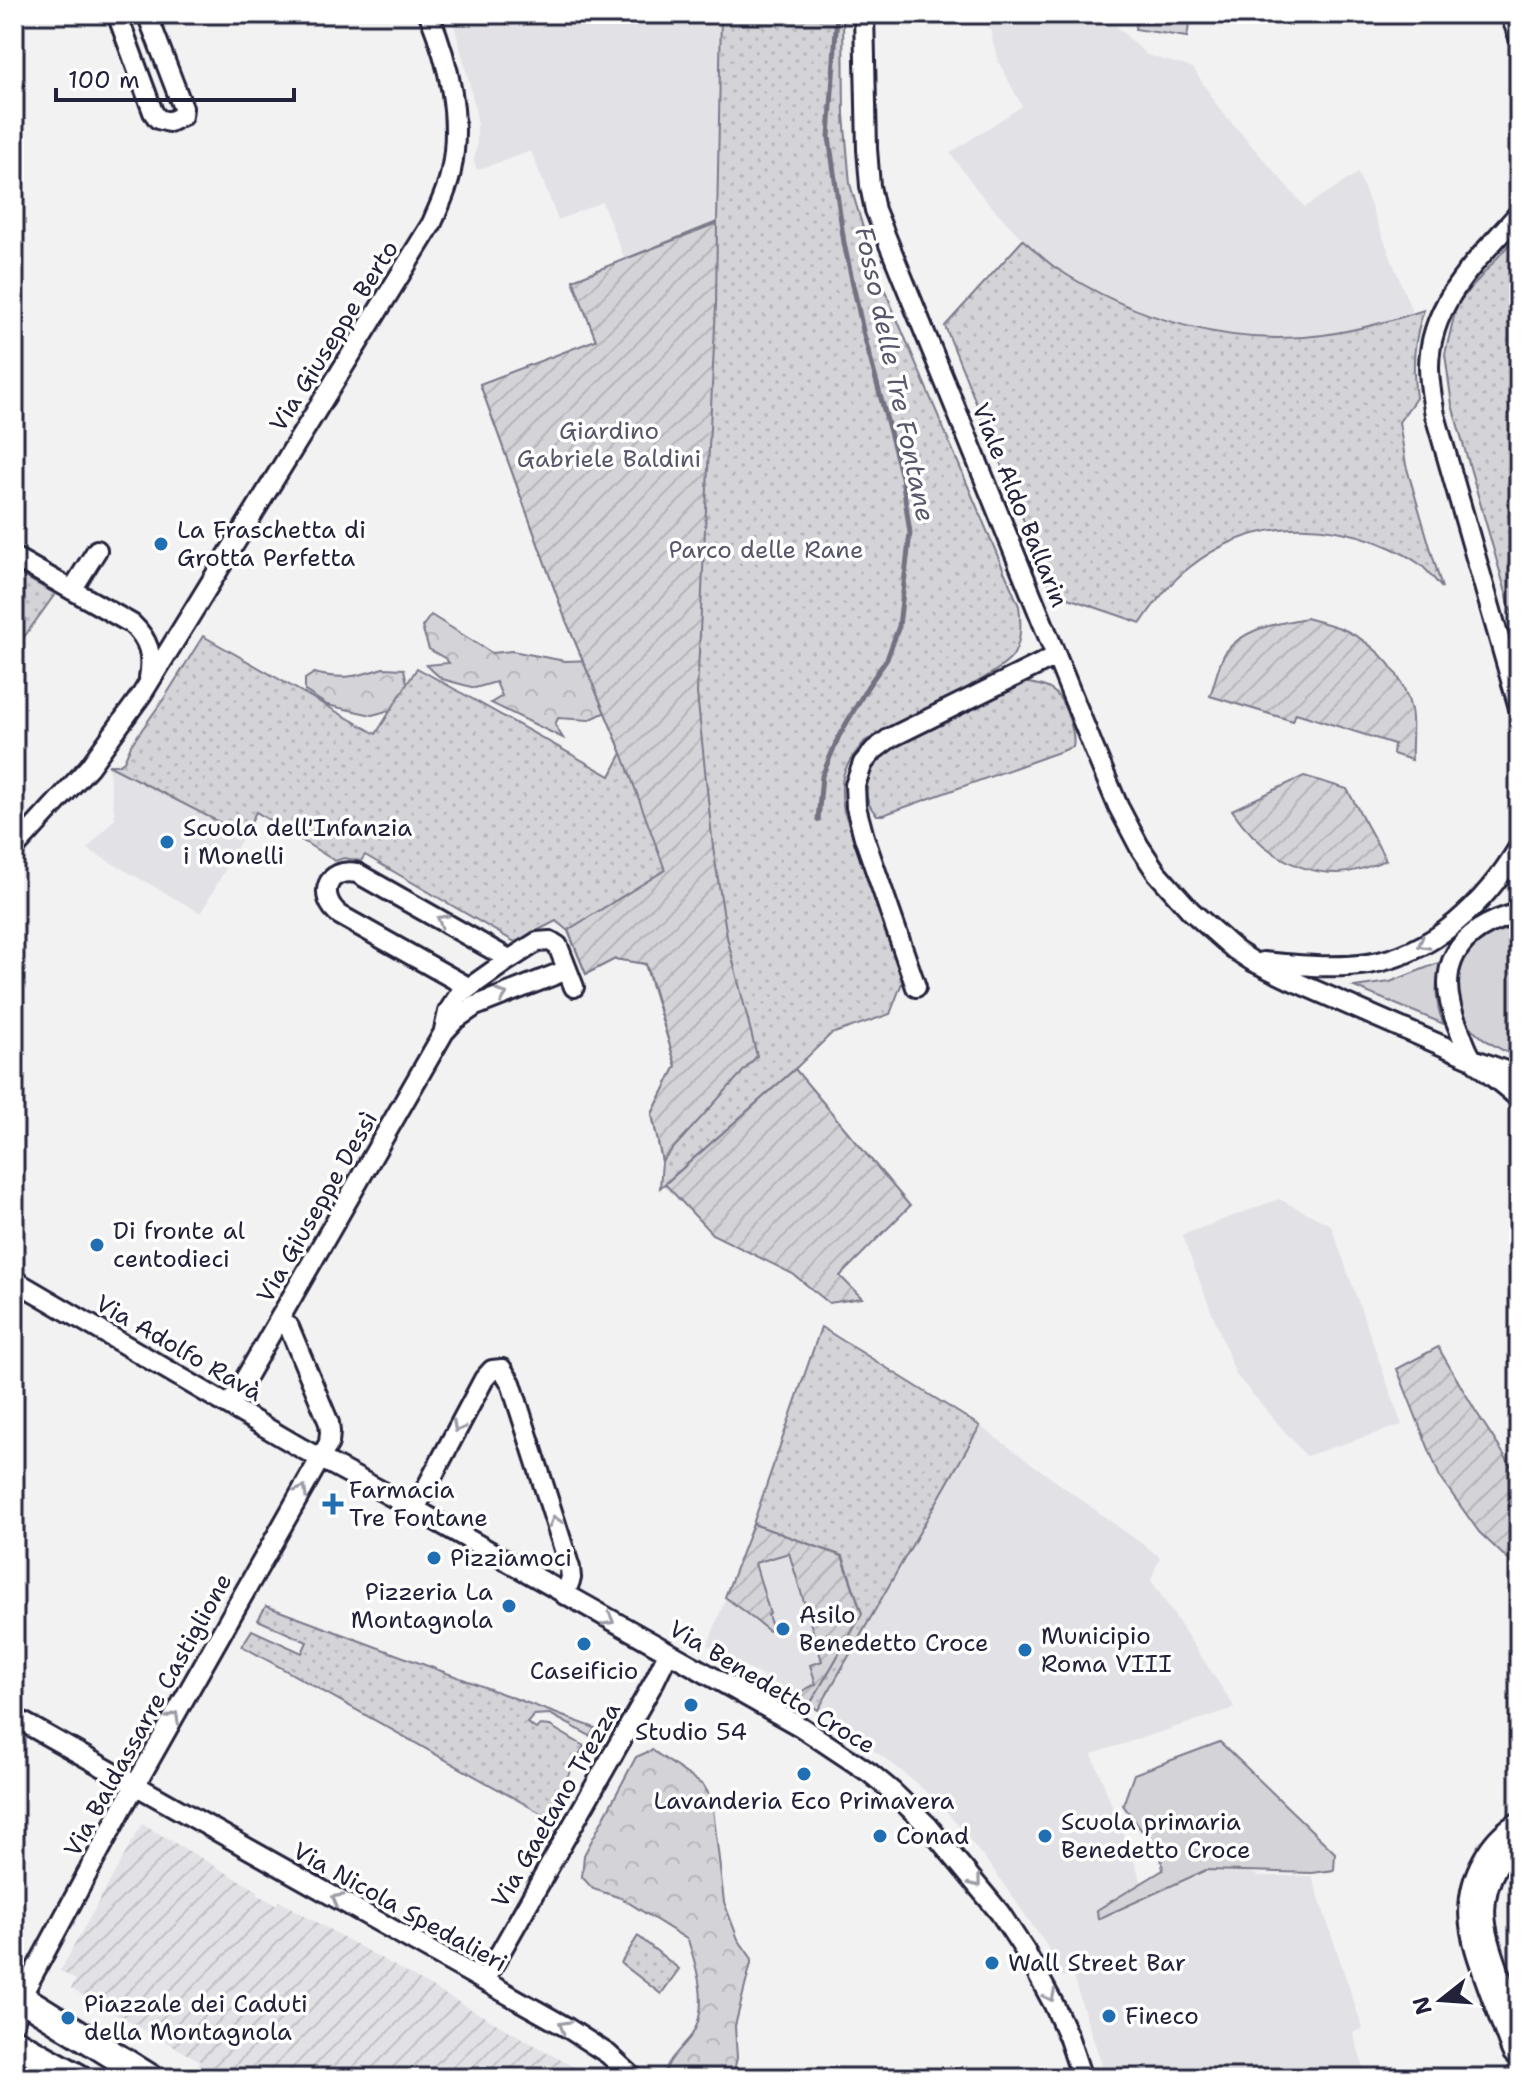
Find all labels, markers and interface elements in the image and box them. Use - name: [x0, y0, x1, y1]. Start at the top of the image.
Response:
- scale bar: [56, 52, 294, 102]
- text: 100 m: [68, 64, 140, 96]
- water label: Fosso delle Tre Fontane: [847, 223, 944, 525]
- street label: Via Giuseppe Berto: [262, 234, 406, 438]
- street label: Viale Aldo Ballarin: [964, 398, 1076, 612]
- park label: Giardino Gabriele Baldini: [517, 415, 701, 475]
- place label: La Fraschetta di Grotta Perfetta: [177, 514, 366, 574]
- park label: Parco delle Rane: [668, 534, 864, 566]
- marker: La Fraschetta di Grotta Perfetta: [152, 535, 170, 553]
- place label: Scuola dell'Infanzia i Monelli: [183, 812, 412, 872]
- marker: Scuola dell'Infanzia i Monelli: [158, 833, 176, 851]
- one-way arrow: [436, 914, 451, 930]
- one-way arrow: [1417, 934, 1431, 950]
- one-way arrow: [494, 988, 508, 1005]
- street label: Via Giuseppe Dessì: [249, 1105, 385, 1309]
- place label: Di fronte al centodieci: [113, 1215, 246, 1275]
- marker: Di fronte al centodieci: [88, 1236, 106, 1254]
- street label: Via Adolfo Ravà: [90, 1287, 268, 1409]
- one-way arrow: [452, 1419, 468, 1433]
- place label: Farmacia Tre Fontane: [349, 1474, 488, 1534]
- one-way arrow: [292, 1485, 308, 1500]
- marker: Farmacia Tre Fontane: [324, 1495, 342, 1513]
- one-way arrow: [548, 1514, 564, 1528]
- place label: Pizziamoci: [450, 1542, 572, 1574]
- marker: Pizziamoci: [425, 1549, 443, 1567]
- street label: Via Baldassarre Castiglione: [57, 1568, 239, 1862]
- place label: Pizzeria La Montagnola: [351, 1576, 493, 1636]
- marker: Pizzeria La Montagnola: [500, 1597, 518, 1615]
- place label: Asilo Benedetto Croce: [799, 1599, 989, 1659]
- one-way arrow: [600, 1610, 614, 1626]
- street label: Via Benedetto Croce: [663, 1613, 881, 1761]
- marker: Asilo Benedetto Croce: [774, 1620, 792, 1638]
- place label: Municipio Roma VIII: [1041, 1620, 1172, 1680]
- marker: Caseificio: [575, 1635, 593, 1653]
- marker: Municipio Roma VIII: [1016, 1641, 1034, 1659]
- place label: Caseificio: [530, 1655, 638, 1687]
- street label: Via Gaetano Trezza: [484, 1696, 628, 1914]
- marker: Studio 54: [682, 1696, 700, 1714]
- one-way arrow: [164, 1711, 180, 1726]
- place label: Studio 54: [635, 1716, 747, 1748]
- marker: Lavanderia Eco Primavera: [795, 1765, 813, 1783]
- place label: Lavanderia Eco Primavera: [653, 1785, 955, 1817]
- place label: Scuola primaria Benedetto Croce: [1061, 1806, 1251, 1866]
- place label: Conad: [896, 1820, 969, 1852]
- marker: Conad: [871, 1827, 889, 1845]
- marker: Scuola primaria Benedetto Croce: [1036, 1827, 1054, 1845]
- street label: Via Nicola Spedalieri: [287, 1835, 513, 1979]
- one-way arrow: [966, 1873, 981, 1888]
- one-way arrow: [331, 1893, 345, 1909]
- place label: Wall Street Bar: [1008, 1947, 1186, 1979]
- marker: Wall Street Bar: [983, 1954, 1001, 1972]
- north arrow: [1401, 1960, 1481, 2040]
- one-way arrow: [1040, 1987, 1055, 2002]
- place label: Piazzale dei Caduti della Montagnola: [84, 1988, 308, 2048]
- text: N: [1406, 1993, 1439, 2018]
- place label: Fineco: [1125, 2000, 1199, 2032]
- marker: Fineco: [1100, 2007, 1118, 2025]
- marker: Piazzale dei Caduti della Montagnola: [59, 2009, 77, 2027]
- one-way arrow: [558, 2020, 572, 2036]

